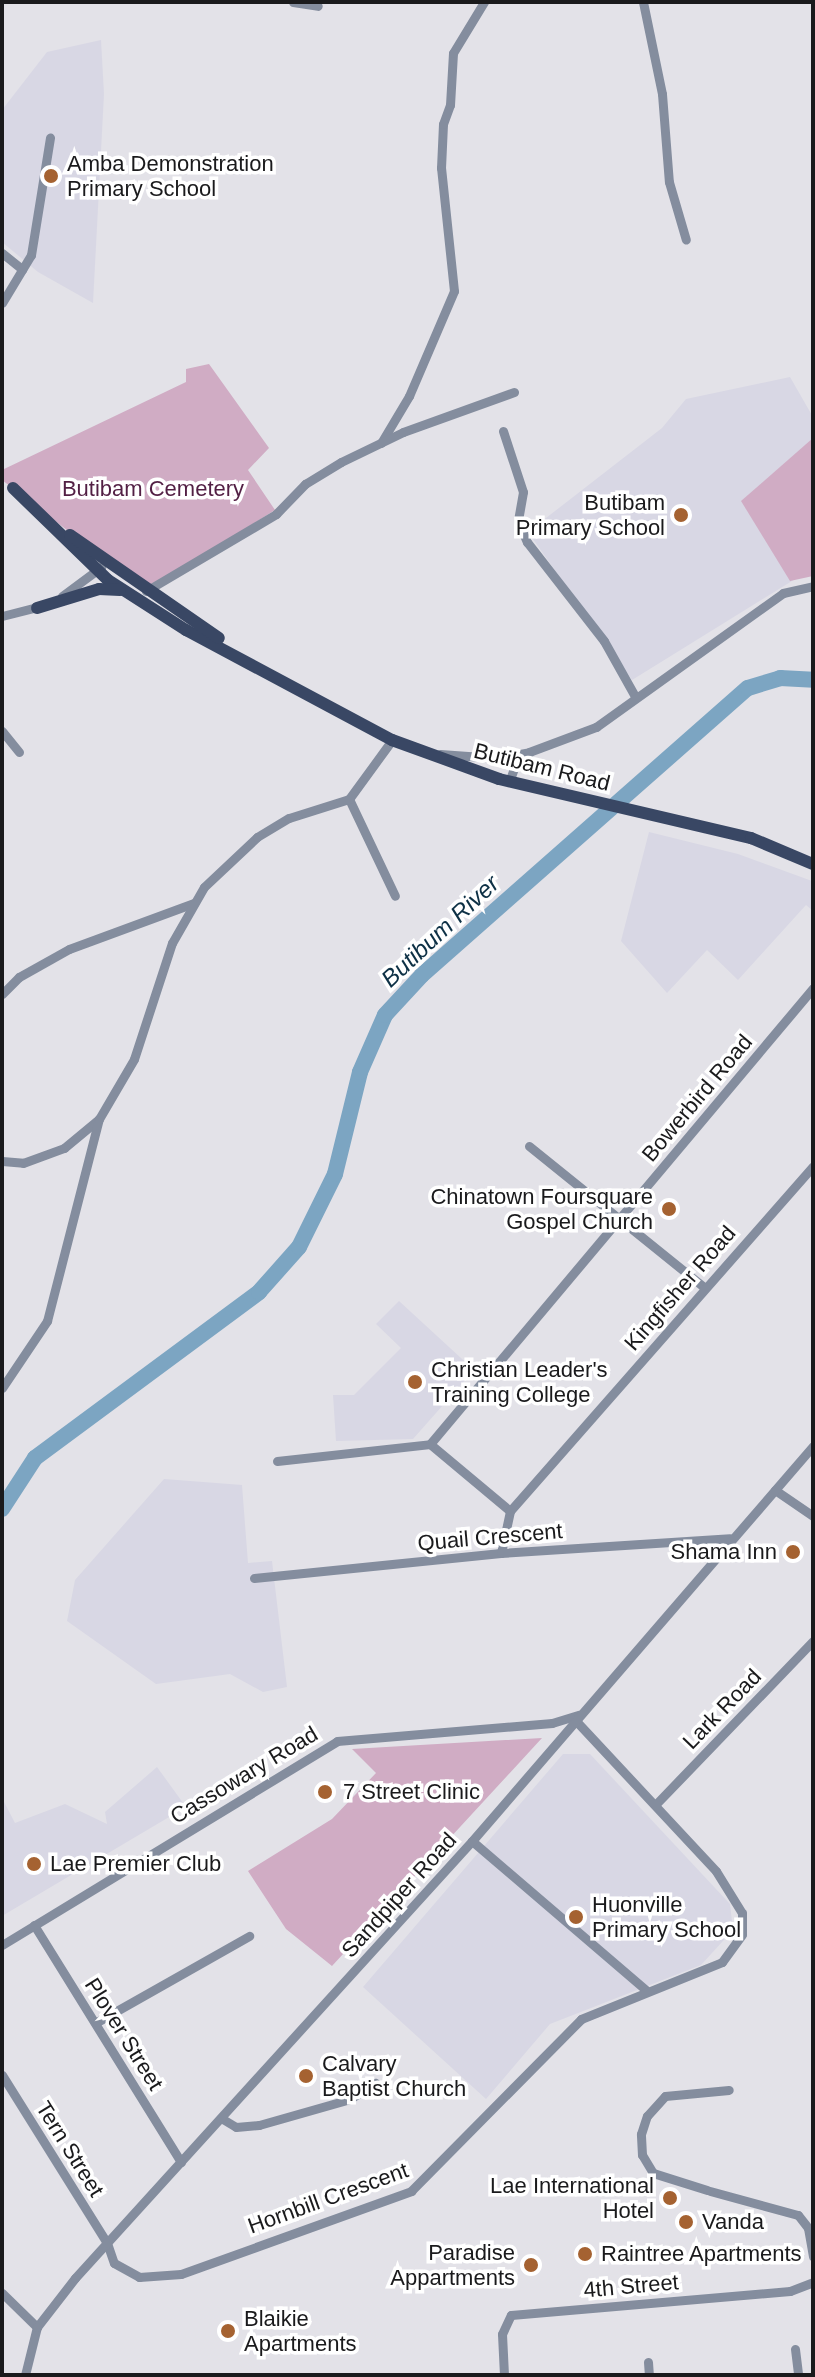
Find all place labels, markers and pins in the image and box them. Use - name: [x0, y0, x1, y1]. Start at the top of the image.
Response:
- place label: Amba Demonstration Primary School: [67, 150, 274, 202]
- marker: Amba Demonstration Primary School: [42, 167, 60, 185]
- place label: Butibam Primary School: [516, 489, 665, 540]
- marker: Butibam Primary School: [672, 506, 690, 524]
- place label: Chinatown Foursquare Gospel Church: [430, 1183, 653, 1234]
- marker: Chinatown Foursquare Gospel Church: [660, 1200, 678, 1218]
- place label: Christian Leader's Training College: [431, 1356, 608, 1408]
- marker: Christian Leader's Training College: [406, 1373, 424, 1391]
- place label: Shama Inn: [671, 1539, 777, 1565]
- marker: Shama Inn: [784, 1543, 802, 1561]
- place label: 7 Street Clinic: [343, 1779, 480, 1805]
- marker: 7 Street Clinic: [314, 1781, 336, 1803]
- place label: Lae Premier Club: [50, 1851, 221, 1877]
- marker: Lae Premier Club: [25, 1855, 43, 1873]
- place label: Huonville Primary School: [592, 1891, 741, 1942]
- marker: Huonville Primary School: [567, 1908, 585, 1926]
- place label: Calvary Baptist Church: [322, 2050, 466, 2102]
- marker: Calvary Baptist Church: [297, 2067, 315, 2085]
- place label: Lae International Hotel: [490, 2172, 654, 2224]
- marker: Lae International Hotel: [661, 2189, 679, 2207]
- place label: Vanda: [702, 2209, 764, 2235]
- marker: Vanda: [677, 2213, 695, 2231]
- place label: Paradise Appartments: [390, 2239, 515, 2290]
- place label: Raintree Apartments: [601, 2241, 803, 2267]
- marker: Raintree Apartments: [576, 2245, 594, 2263]
- marker: Paradise Appartments: [522, 2256, 540, 2274]
- place label: Blaikie Apartments: [244, 2305, 356, 2356]
- marker: Blaikie Apartments: [219, 2322, 237, 2340]

